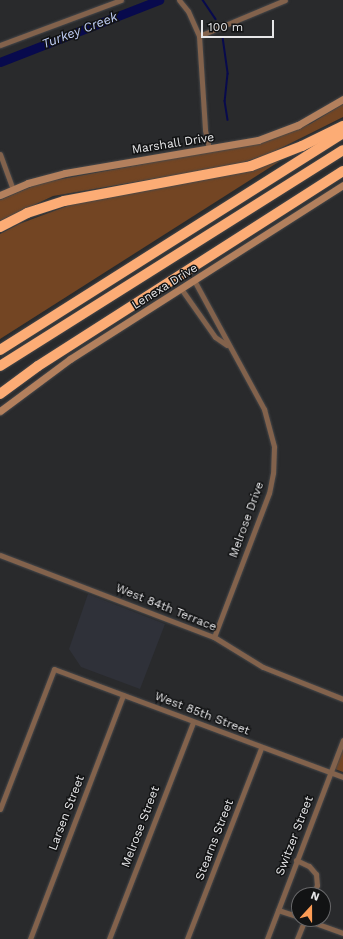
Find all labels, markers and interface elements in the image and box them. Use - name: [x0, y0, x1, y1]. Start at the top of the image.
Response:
- water label: Turkey Creek: [40, 9, 120, 53]
- scale bar: [203, 12, 276, 38]
- text: 100 m: [208, 20, 243, 34]
- street label: Marshall Drive: [131, 130, 215, 158]
- street label: Lenexa Drive: [129, 261, 201, 313]
- street label: Melrose Drive: [227, 480, 267, 560]
- street label: West 84th Terrace: [113, 581, 219, 635]
- street label: West 85th Street: [152, 689, 252, 739]
- street label: Larsen Street: [46, 773, 88, 853]
- street label: Melrose Street: [119, 784, 163, 870]
- street label: Switzer Street: [273, 794, 317, 878]
- street label: Stearns Street: [193, 798, 237, 882]
- north arrow: [291, 887, 331, 927]
- text: N: [309, 889, 321, 904]

